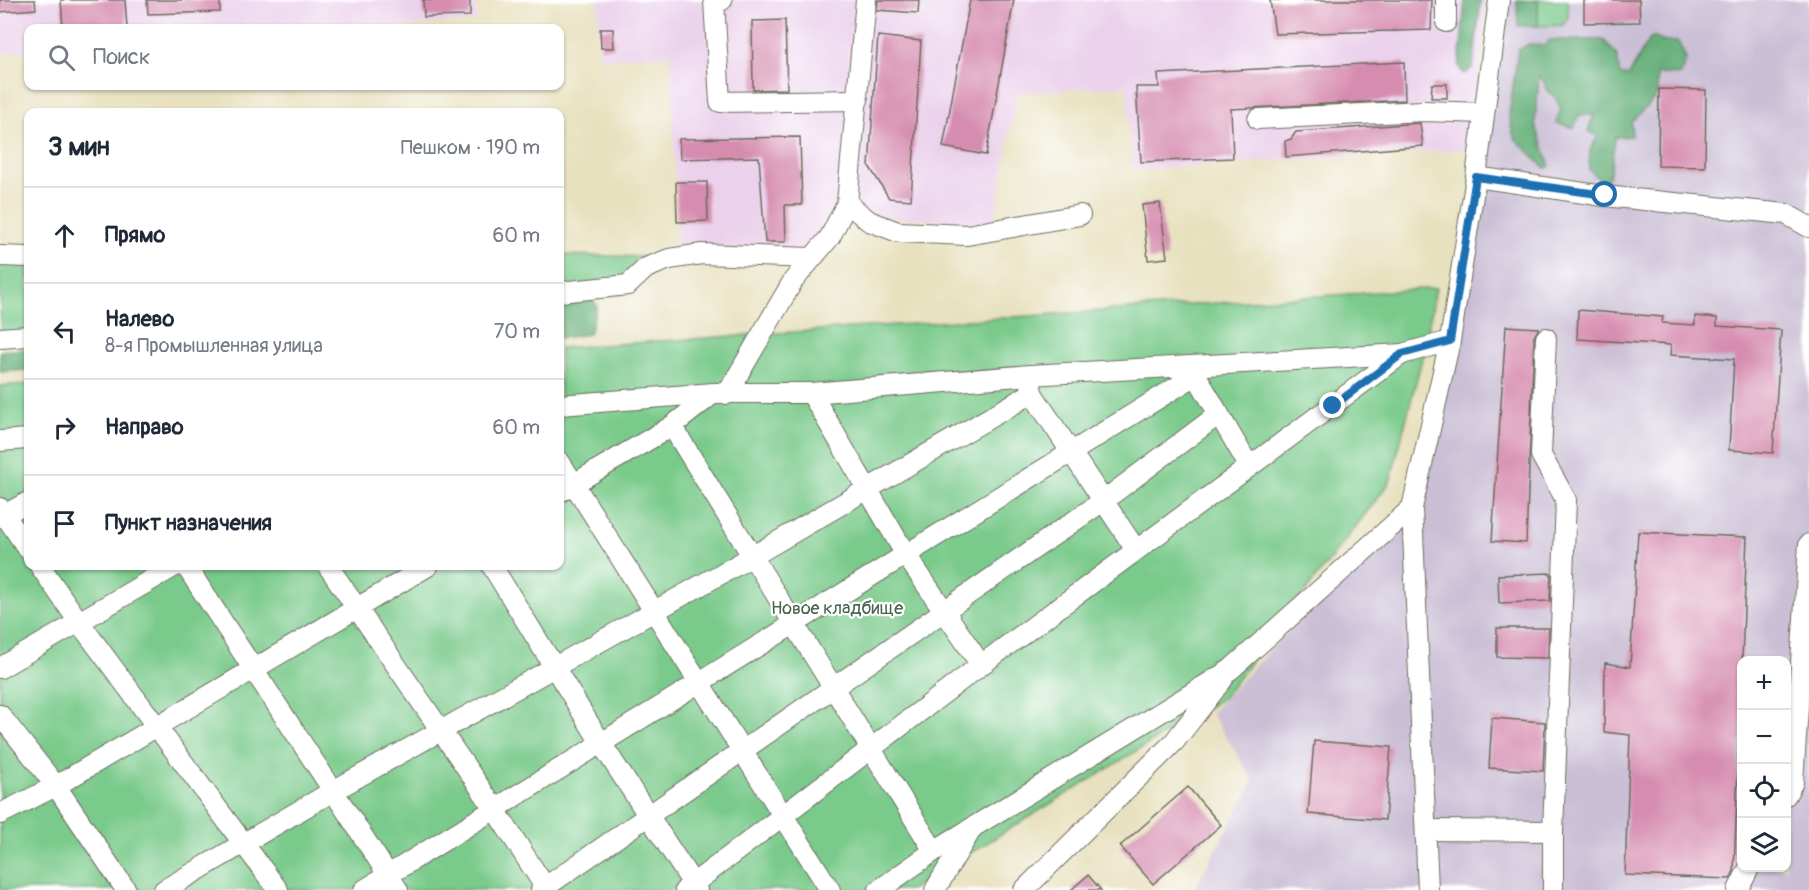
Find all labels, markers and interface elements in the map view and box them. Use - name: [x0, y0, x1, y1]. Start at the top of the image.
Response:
- search box: [24, 24, 564, 90]
- icon: search: [45, 41, 78, 74]
- text: Поиск: [93, 43, 150, 71]
- text: 3 мин: [48, 131, 110, 163]
- text: Пешком · 190 m: [401, 135, 540, 160]
- route start: [1591, 181, 1617, 207]
- icon: ahead: [48, 219, 81, 252]
- text: Прямо: [105, 221, 165, 249]
- text: 60 m: [493, 223, 540, 248]
- text: Налево: [105, 305, 174, 333]
- icon: left: [48, 315, 81, 348]
- text: 70 m: [494, 319, 540, 344]
- text: 8-я Промышленная улица: [105, 333, 323, 358]
- route end: [1319, 392, 1345, 418]
- icon: right: [48, 411, 81, 444]
- text: Направо: [105, 413, 184, 441]
- text: 60 m: [493, 415, 540, 440]
- icon: arrive: [48, 507, 81, 540]
- text: Пункт назначения: [105, 509, 272, 537]
- park label: Новое кладбище: [771, 597, 903, 620]
- map controls: [1737, 656, 1791, 872]
- button: +: [1737, 656, 1791, 710]
- button: −: [1737, 710, 1791, 764]
- button: locate: [1737, 764, 1791, 818]
- button: layers: [1737, 818, 1791, 872]

